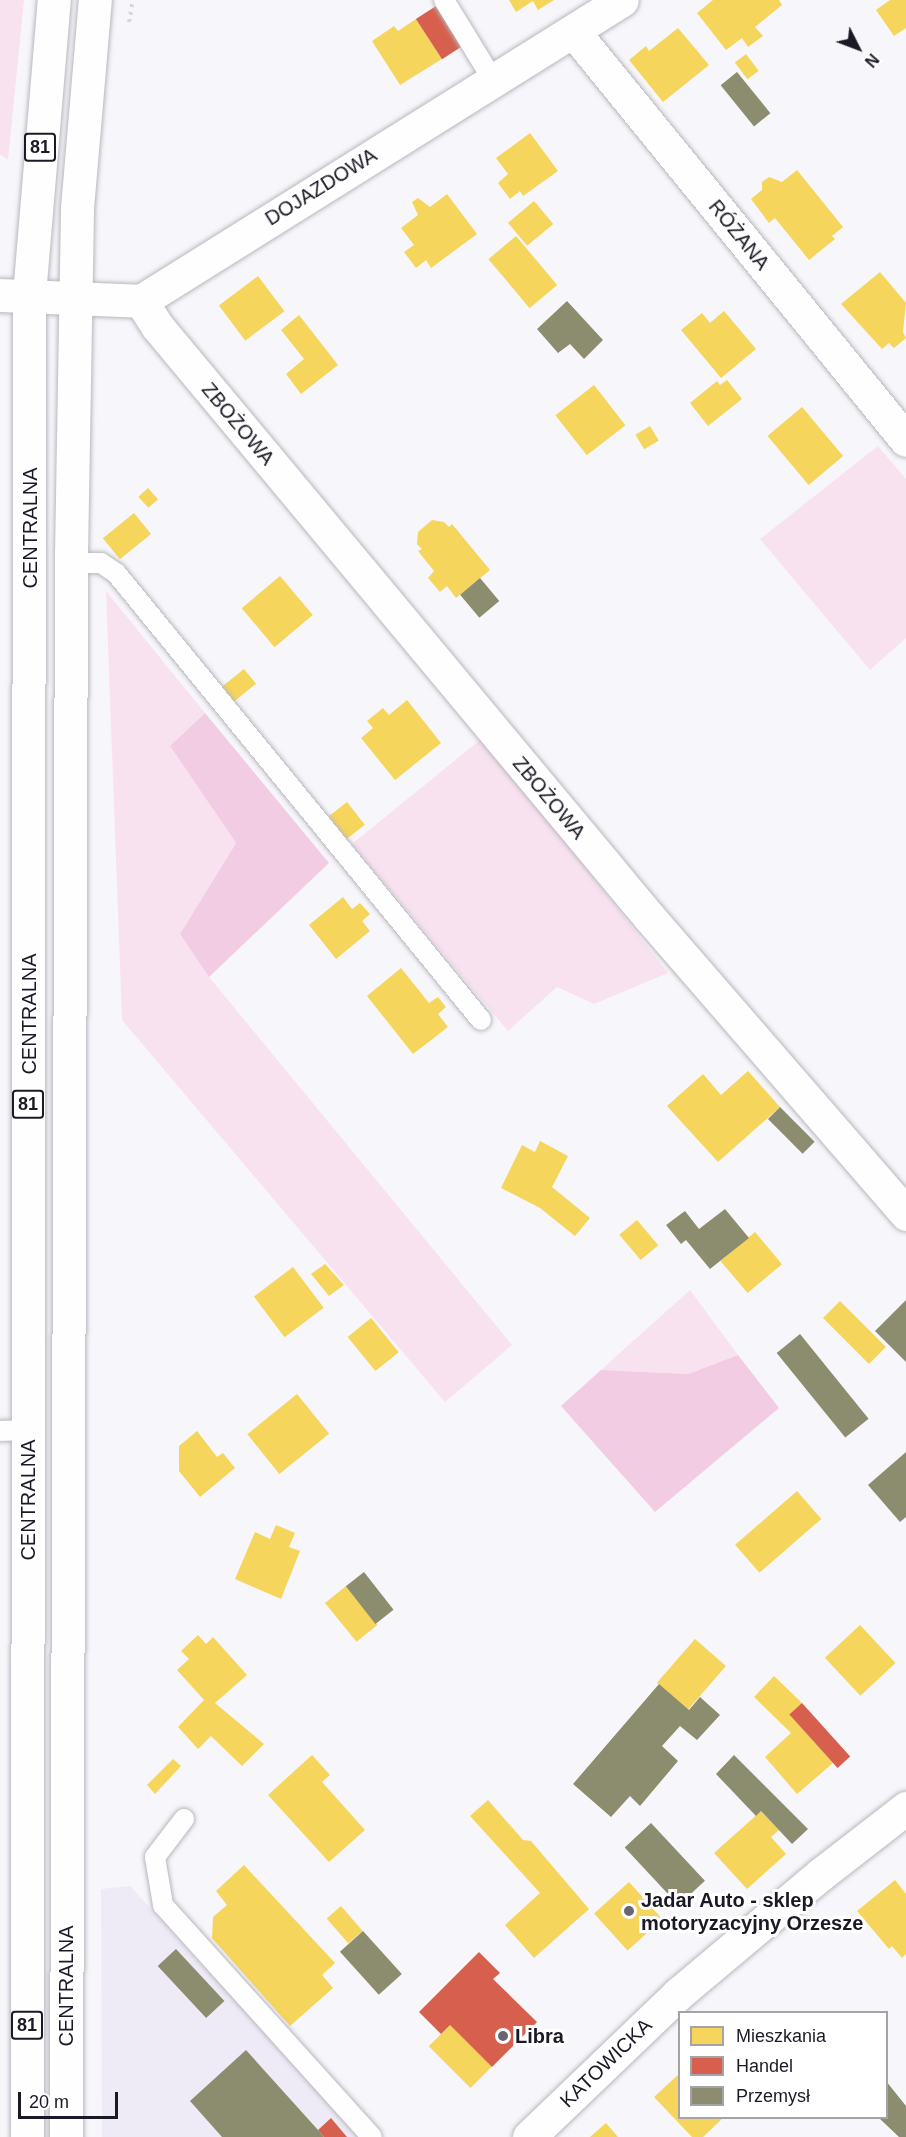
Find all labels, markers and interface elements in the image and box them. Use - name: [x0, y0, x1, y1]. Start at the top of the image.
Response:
- north arrow: [828, 18, 888, 78]
- text: N: [862, 50, 882, 70]
- road number: 81: [24, 132, 57, 162]
- street label: DOJAZDOWA: [261, 143, 381, 231]
- street label: RÓŻANA: [703, 195, 775, 275]
- street label: ZBOŻOWA: [197, 378, 279, 470]
- street label: CENTRALNA: [18, 467, 42, 589]
- street label: ZBOŻOWA: [508, 752, 590, 844]
- street label: CENTRALNA: [17, 953, 41, 1075]
- road number: 81: [12, 1089, 44, 1119]
- street label: CENTRALNA: [16, 1439, 40, 1561]
- place label: Jadar Auto - sklep motoryzacyjny Orzesze: [641, 1888, 863, 1935]
- marker: Jadar Auto - sklep motoryzacyjny Orzesze: [622, 1904, 636, 1918]
- street label: CENTRALNA: [54, 1925, 78, 2047]
- road number: 81: [10, 2010, 44, 2040]
- legend: [678, 2011, 888, 2119]
- street label: KATOWICKA: [555, 2013, 657, 2113]
- place label: Libra: [515, 2024, 564, 2048]
- text: Mieszkania: [736, 2026, 826, 2046]
- marker: Libra: [496, 2029, 510, 2043]
- text: Handel: [736, 2056, 793, 2076]
- scale bar: [21, 2080, 122, 2118]
- text: Przemysł: [736, 2086, 810, 2106]
- text: 20 m: [29, 2092, 69, 2112]

